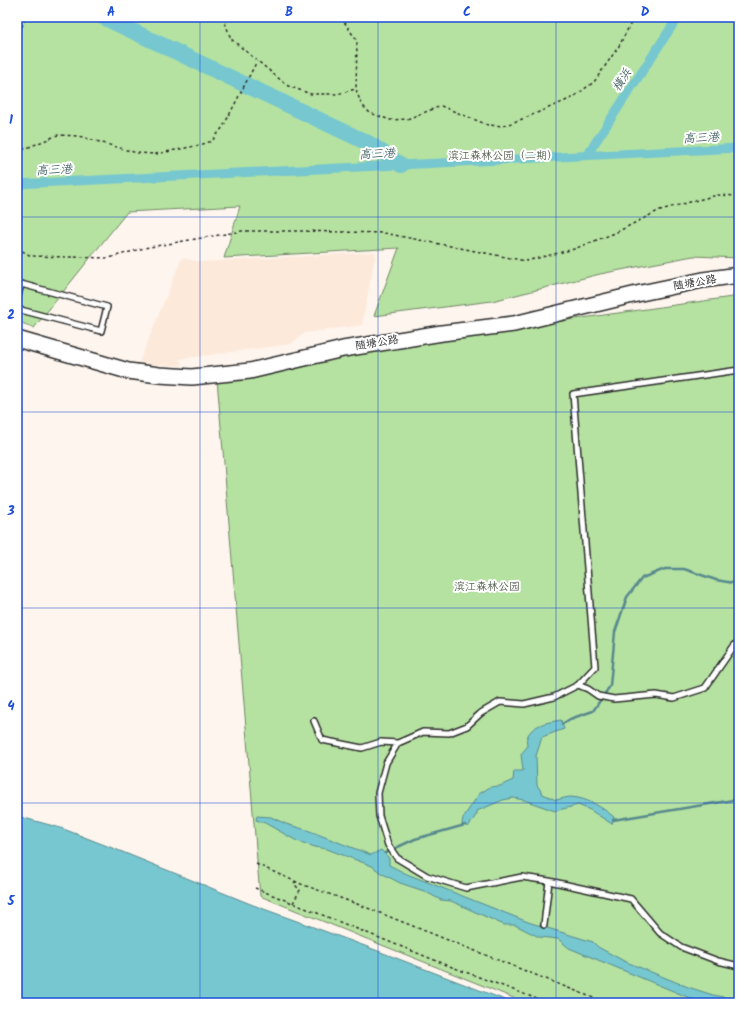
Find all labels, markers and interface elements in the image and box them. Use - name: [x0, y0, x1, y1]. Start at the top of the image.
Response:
- text: A: [107, 2, 115, 23]
- text: B: [285, 2, 293, 23]
- text: C: [463, 2, 471, 23]
- text: D: [641, 2, 650, 23]
- water label: 横浜: [607, 64, 637, 95]
- text: 1: [9, 110, 13, 131]
- water label: 高三港: [683, 128, 720, 148]
- water label: 高三港: [359, 144, 396, 164]
- park label: 滨江森林公园（二期）: [448, 147, 558, 165]
- water label: 高三港: [36, 160, 73, 180]
- street label: 随塘公路: [672, 270, 718, 296]
- text: 2: [7, 305, 15, 326]
- street label: 随塘公路: [354, 331, 400, 355]
- text: 3: [6, 501, 15, 522]
- park label: 滨江森林公园: [454, 578, 520, 596]
- text: 4: [7, 696, 15, 717]
- text: 5: [7, 891, 16, 912]

